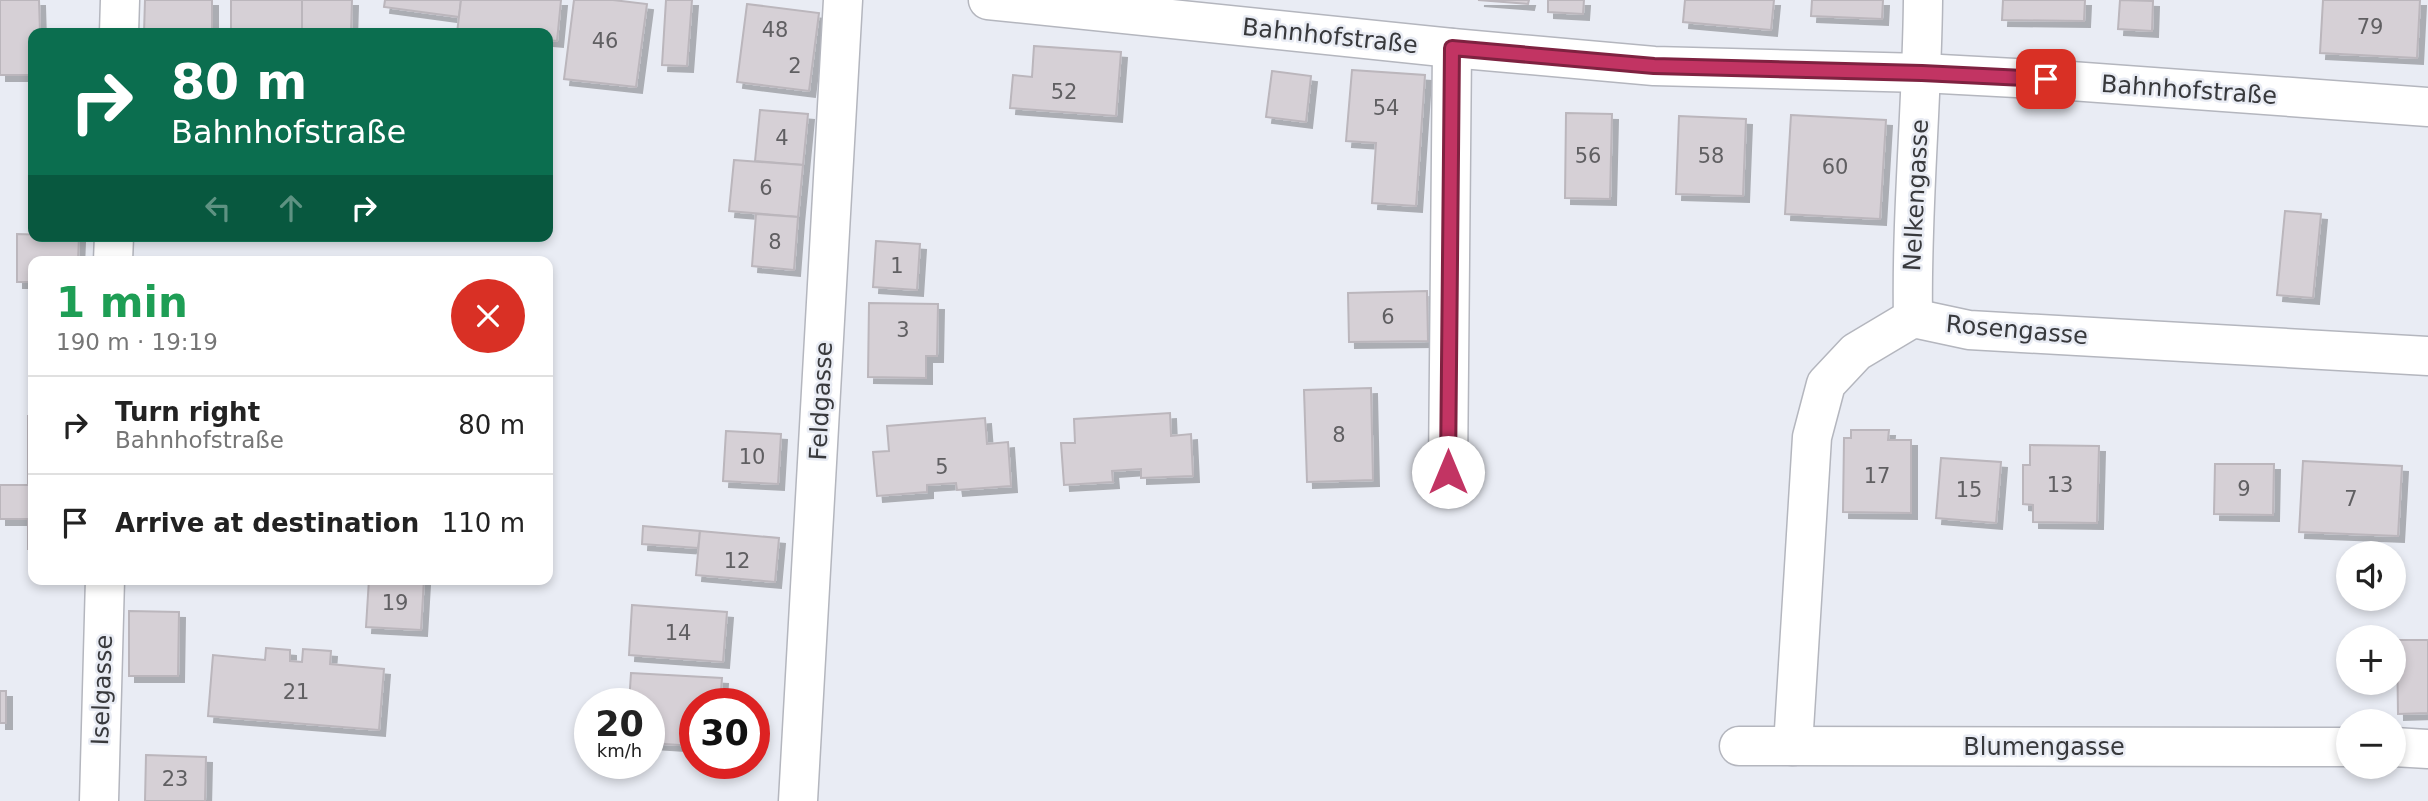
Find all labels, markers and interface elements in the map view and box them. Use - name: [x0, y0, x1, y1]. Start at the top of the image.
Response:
- street label: Bahnhofstraße: [1241, 13, 1419, 59]
- house number: 79: [2357, 15, 2383, 39]
- house number: 48: [762, 18, 788, 42]
- house number: 46: [592, 29, 618, 53]
- pin: [2016, 49, 2076, 109]
- text: 80 m: [171, 54, 307, 111]
- house number: 2: [788, 54, 802, 78]
- icon: right: [56, 56, 147, 147]
- icon: arrive: [2027, 60, 2065, 98]
- street label: Bahnhofstraße: [2100, 70, 2278, 110]
- house number: 52: [1051, 80, 1077, 104]
- house number: 54: [1373, 96, 1399, 120]
- text: Bahnhofstraße: [171, 113, 406, 151]
- street label: Nelkengasse: [1898, 118, 1934, 272]
- house number: 4: [775, 126, 789, 150]
- house number: 56: [1575, 144, 1601, 168]
- house number: 58: [1698, 144, 1724, 168]
- house number: 60: [1822, 155, 1848, 179]
- house number: 6: [759, 176, 773, 200]
- icon: left: [199, 189, 237, 227]
- icon: ahead: [272, 189, 310, 227]
- icon: right: [345, 189, 383, 227]
- house number: 8: [768, 230, 782, 254]
- house number: 1: [890, 254, 904, 278]
- text: 1 min: [56, 278, 188, 327]
- button: close: [451, 279, 525, 353]
- house number: 6: [1381, 305, 1395, 329]
- street label: Rosengasse: [1945, 310, 2089, 350]
- house number: 3: [896, 318, 910, 342]
- text: 190 m · 19:19: [56, 329, 218, 355]
- street label: Feldgasse: [804, 341, 838, 461]
- text: Turn right: [115, 397, 260, 427]
- icon: right: [56, 406, 94, 444]
- text: 80 m: [458, 410, 525, 440]
- house number: 8: [1332, 423, 1346, 447]
- text: Bahnhofstraße: [115, 427, 284, 453]
- position arrow: [1411, 435, 1485, 509]
- house number: 10: [739, 445, 765, 469]
- house number: 5: [935, 455, 949, 479]
- house number: 17: [1864, 464, 1890, 488]
- house number: 13: [2047, 473, 2073, 497]
- house number: 9: [2237, 477, 2251, 501]
- house number: 15: [1956, 478, 1982, 502]
- house number: 7: [2344, 487, 2358, 511]
- icon: arrive: [56, 504, 94, 542]
- text: Arrive at destination: [115, 508, 419, 538]
- text: 110 m: [442, 508, 525, 538]
- map controls: [2336, 541, 2406, 779]
- button: sound: [2336, 541, 2406, 611]
- house number: 12: [724, 549, 750, 573]
- house number: 19: [382, 591, 408, 615]
- house number: 14: [665, 621, 691, 645]
- button: +: [2336, 625, 2406, 695]
- street label: Iselgasse: [86, 634, 118, 746]
- house number: 21: [283, 680, 309, 704]
- speed limit sign: 30: [679, 688, 770, 779]
- text: 20: [595, 704, 644, 744]
- button: −: [2336, 709, 2406, 779]
- street label: Blumengasse: [1963, 733, 2125, 761]
- text: km/h: [597, 740, 642, 761]
- house number: 23: [162, 767, 188, 791]

